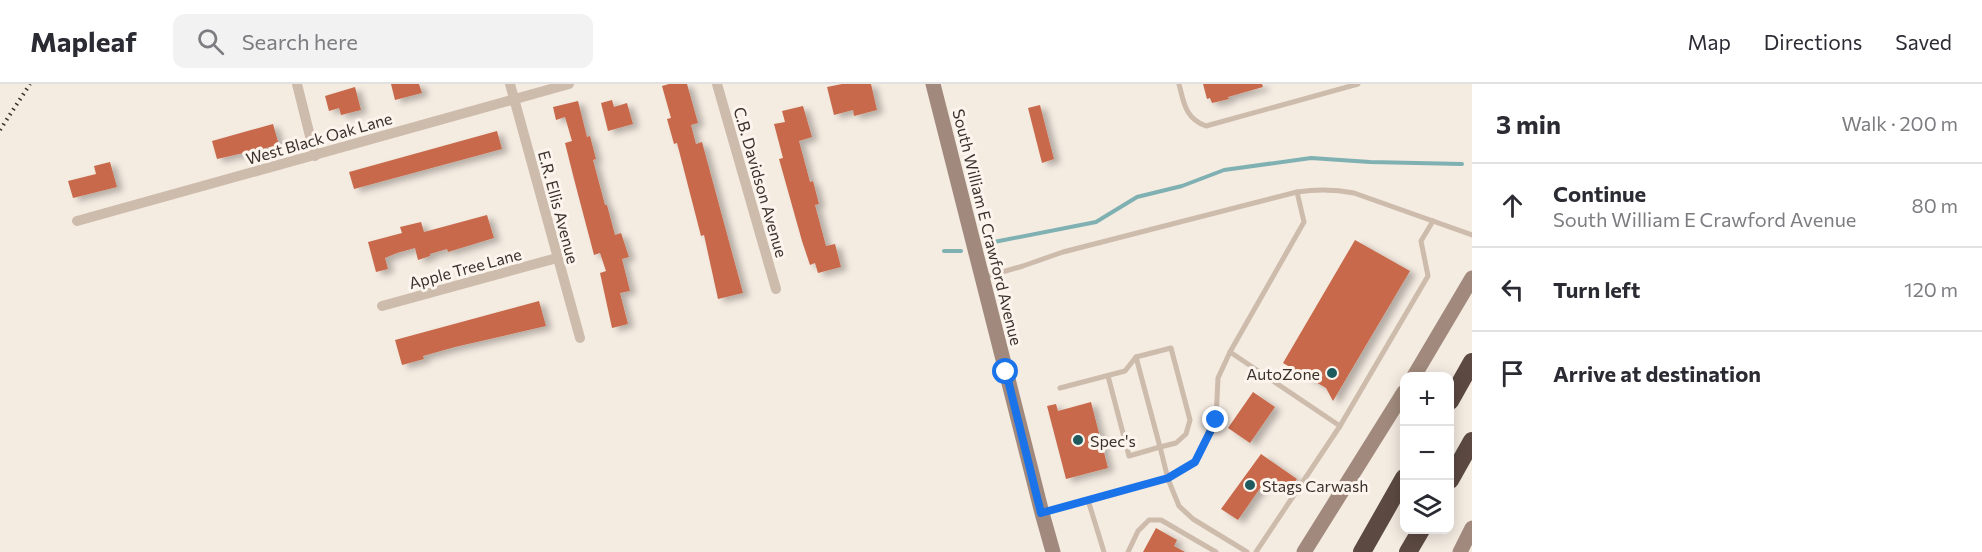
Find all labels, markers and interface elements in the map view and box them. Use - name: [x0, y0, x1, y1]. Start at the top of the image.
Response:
- search box: [173, 14, 593, 68]
- text: Mapleaf: [30, 24, 137, 58]
- icon: search: [194, 25, 227, 58]
- text: Search here: [242, 28, 358, 55]
- text: Map: [1688, 29, 1731, 54]
- text: Directions: [1764, 29, 1862, 54]
- text: Saved: [1895, 29, 1952, 54]
- street label: C.B. Davidson Avenue: [730, 104, 792, 260]
- street label: South William E Crawford Avenue: [949, 107, 1027, 347]
- street label: West Black Oak Lane: [244, 108, 394, 168]
- text: 3 min: [1496, 108, 1561, 139]
- text: Walk · 200 m: [1841, 111, 1958, 135]
- street label: E.R. Ellis Avenue: [535, 148, 583, 266]
- text: Continue: [1553, 180, 1646, 207]
- icon: ahead: [1496, 189, 1529, 222]
- text: 80 m: [1912, 193, 1958, 217]
- text: South William E Crawford Avenue: [1553, 207, 1856, 231]
- street label: Apple Tree Lane: [407, 244, 523, 292]
- icon: left: [1496, 273, 1529, 306]
- text: Turn left: [1553, 276, 1640, 303]
- text: 120 m: [1904, 277, 1958, 301]
- icon: arrive: [1496, 357, 1529, 390]
- route start: [992, 358, 1018, 384]
- text: Arrive at destination: [1553, 360, 1761, 387]
- place label: AutoZone: [1246, 364, 1320, 383]
- marker: AutoZone: [1325, 366, 1339, 380]
- map controls: [1400, 372, 1454, 534]
- button: +: [1400, 372, 1454, 426]
- route end: [1202, 406, 1228, 432]
- button: −: [1400, 426, 1454, 480]
- place label: Spec's: [1090, 431, 1136, 450]
- marker: Spec's: [1071, 433, 1085, 447]
- place label: Stags Carwash: [1262, 476, 1368, 495]
- marker: Stags Carwash: [1243, 478, 1257, 492]
- button: layers: [1400, 480, 1454, 534]

